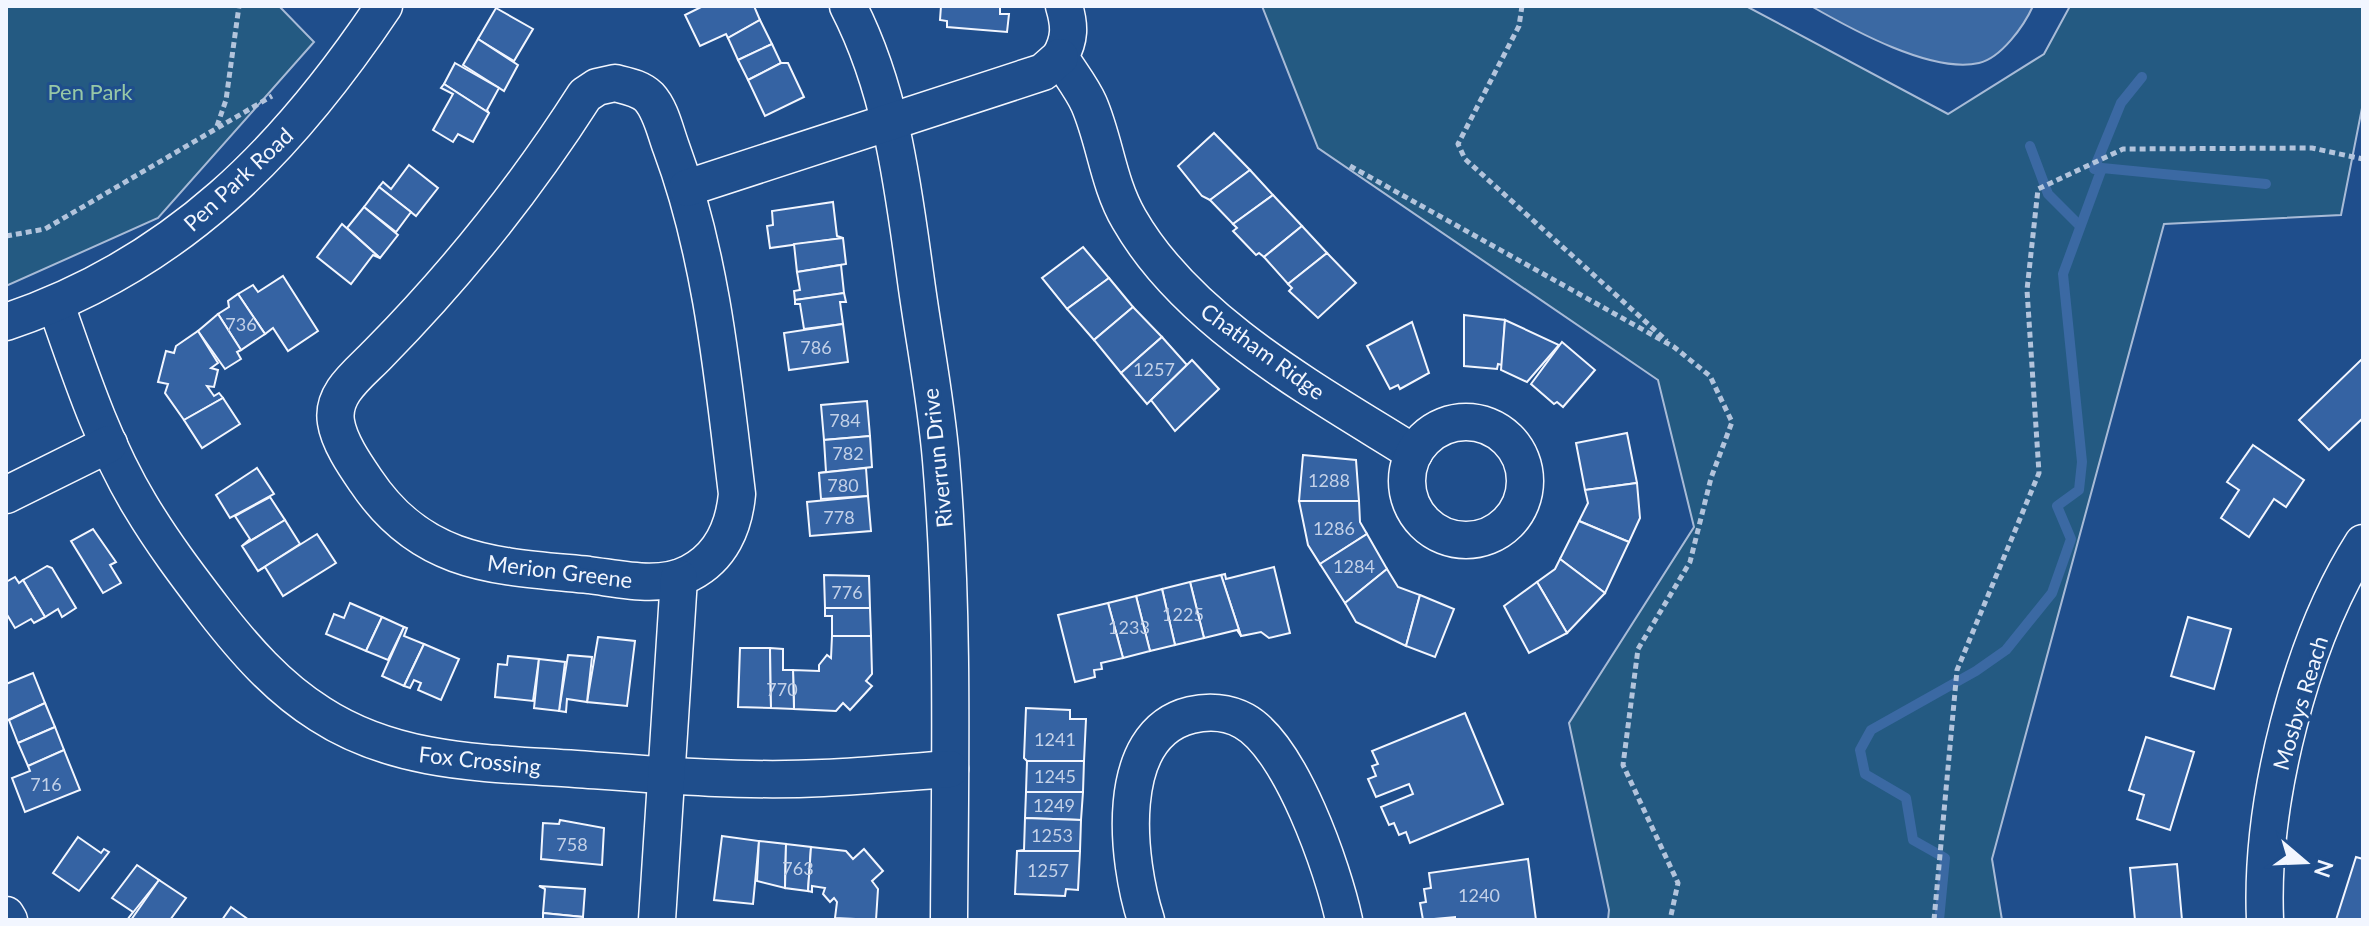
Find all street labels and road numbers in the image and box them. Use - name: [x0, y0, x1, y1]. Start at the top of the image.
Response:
- street label: Pen Park Road: [178, 122, 298, 236]
- street label: Chatham Ridge: [1196, 297, 1330, 405]
- street label: Riverrun Drive: [916, 387, 958, 529]
- street label: Merion Greene: [486, 549, 634, 593]
- street label: Mosbys Reach: [2267, 633, 2333, 773]
- street label: Fox Crossing: [418, 740, 542, 780]

